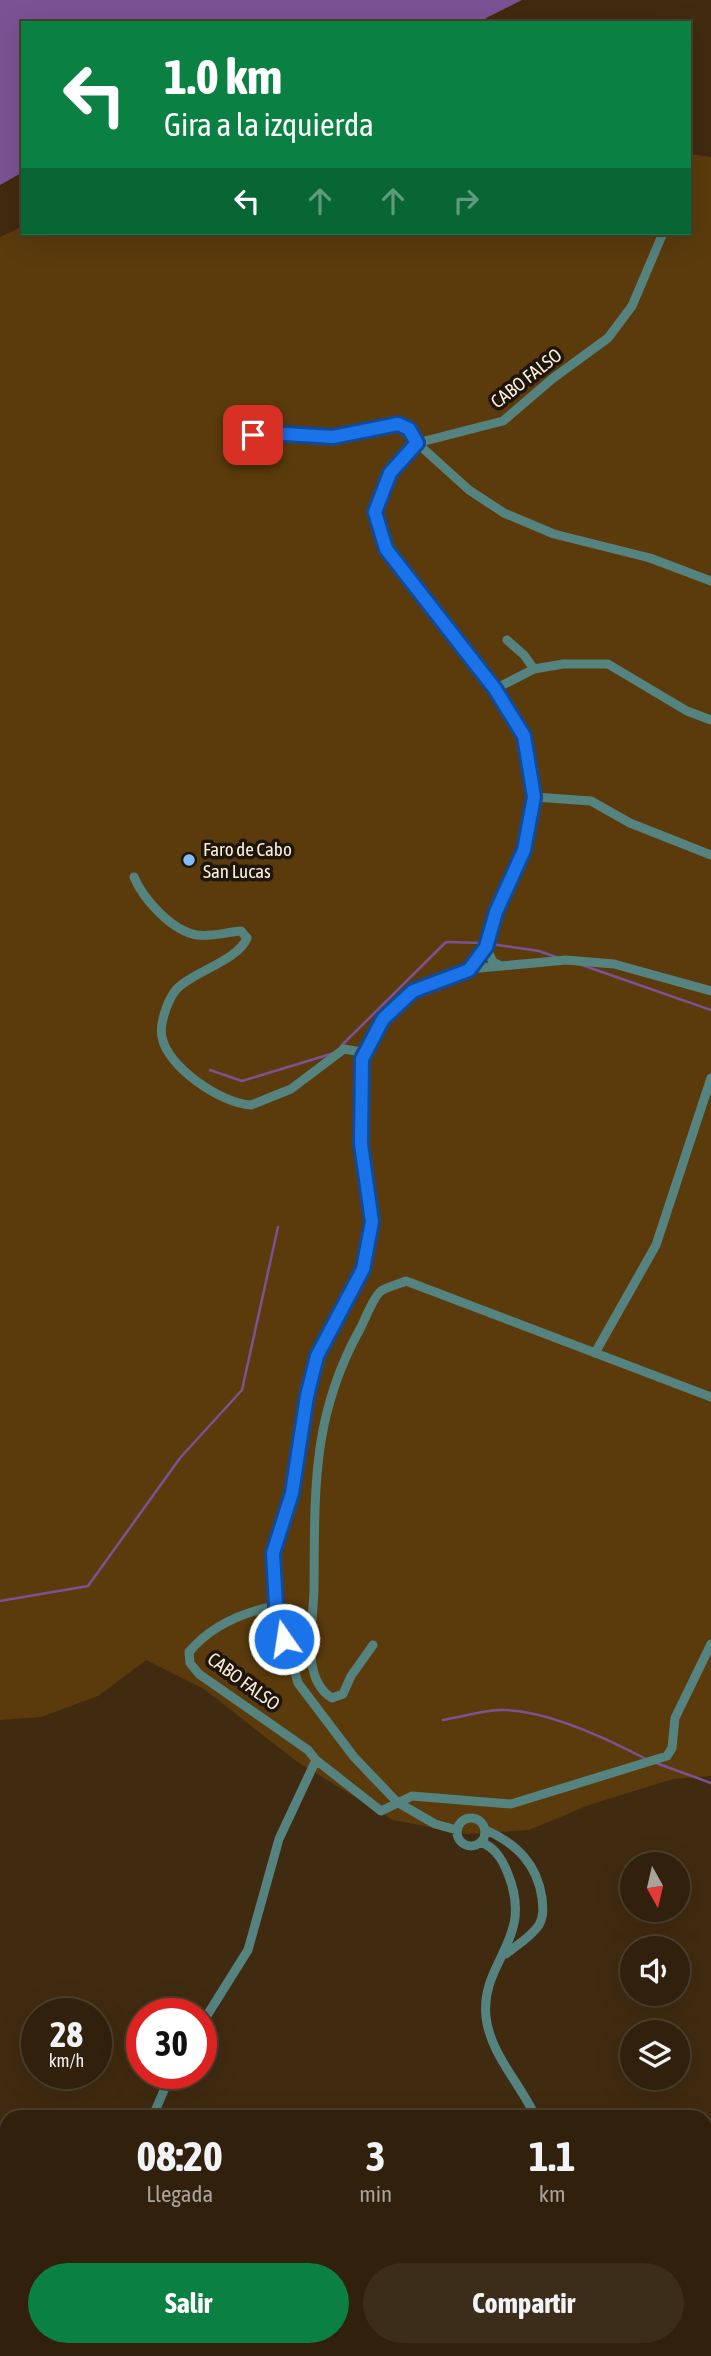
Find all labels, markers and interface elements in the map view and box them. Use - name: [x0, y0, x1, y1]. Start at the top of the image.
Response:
- text: 1.0 km: [164, 48, 282, 104]
- icon: left: [49, 49, 140, 140]
- text: Gira a la izquierda: [164, 106, 374, 143]
- icon: left: [228, 182, 266, 220]
- icon: ahead: [301, 182, 339, 220]
- icon: ahead: [374, 182, 412, 220]
- icon: right: [447, 182, 485, 220]
- street label: CABO FALSO: [486, 344, 566, 412]
- pin: [223, 405, 283, 465]
- icon: arrive: [234, 416, 272, 454]
- place label: Faro de Cabo San Lucas: [203, 838, 292, 882]
- marker: Faro de Cabo San Lucas: [181, 852, 197, 868]
- position arrow: [247, 1602, 321, 1676]
- street label: CABO FALSO: [204, 1648, 284, 1714]
- north arrow: [620, 1852, 690, 1922]
- map controls: [620, 1852, 690, 2090]
- button: sound: [620, 1936, 690, 2006]
- speed limit sign: 30: [126, 1998, 217, 2089]
- text: 28: [50, 2014, 83, 2054]
- button: layers: [620, 2020, 690, 2090]
- text: km/h: [49, 2050, 84, 2071]
- text: 08:20: [136, 2132, 223, 2180]
- text: 3: [366, 2132, 386, 2180]
- text: 1.1: [529, 2132, 576, 2180]
- text: Llegada: [146, 2181, 213, 2207]
- text: min: [359, 2181, 392, 2207]
- text: km: [539, 2181, 565, 2207]
- button: Salir: [28, 2263, 349, 2343]
- button: Compartir: [363, 2263, 684, 2343]

